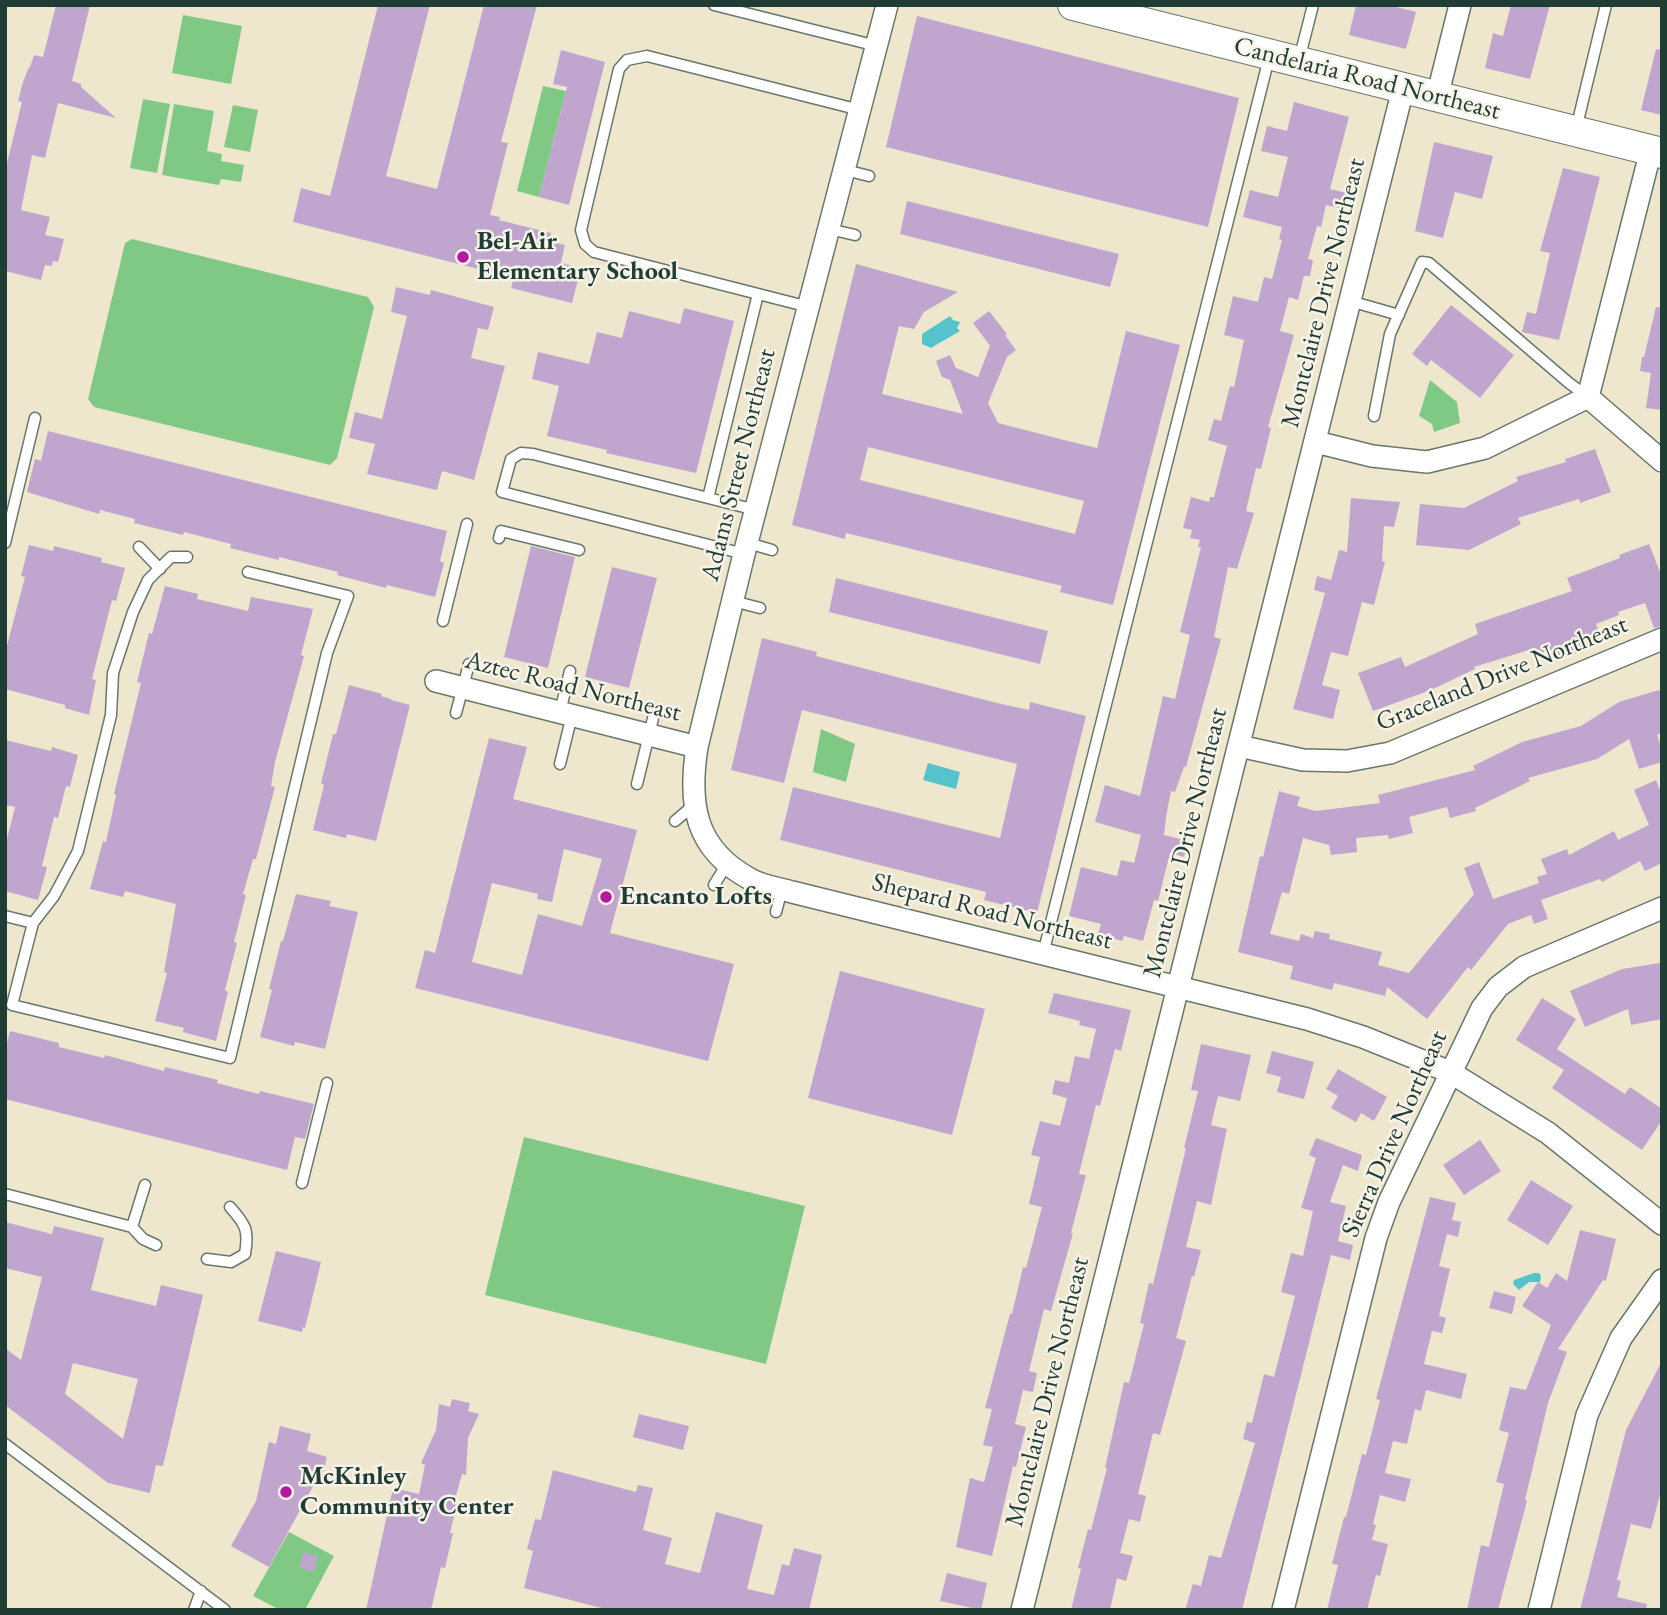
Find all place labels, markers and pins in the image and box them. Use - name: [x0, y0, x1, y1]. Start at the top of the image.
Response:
- place label: Bel-Air Elementary School: [477, 226, 678, 288]
- marker: Bel-Air Elementary School: [455, 249, 471, 265]
- place label: Encanto Lofts: [620, 881, 772, 913]
- marker: Encanto Lofts: [598, 889, 614, 905]
- place label: McKinley Community Center: [300, 1461, 514, 1522]
- marker: McKinley Community Center: [278, 1484, 294, 1500]

